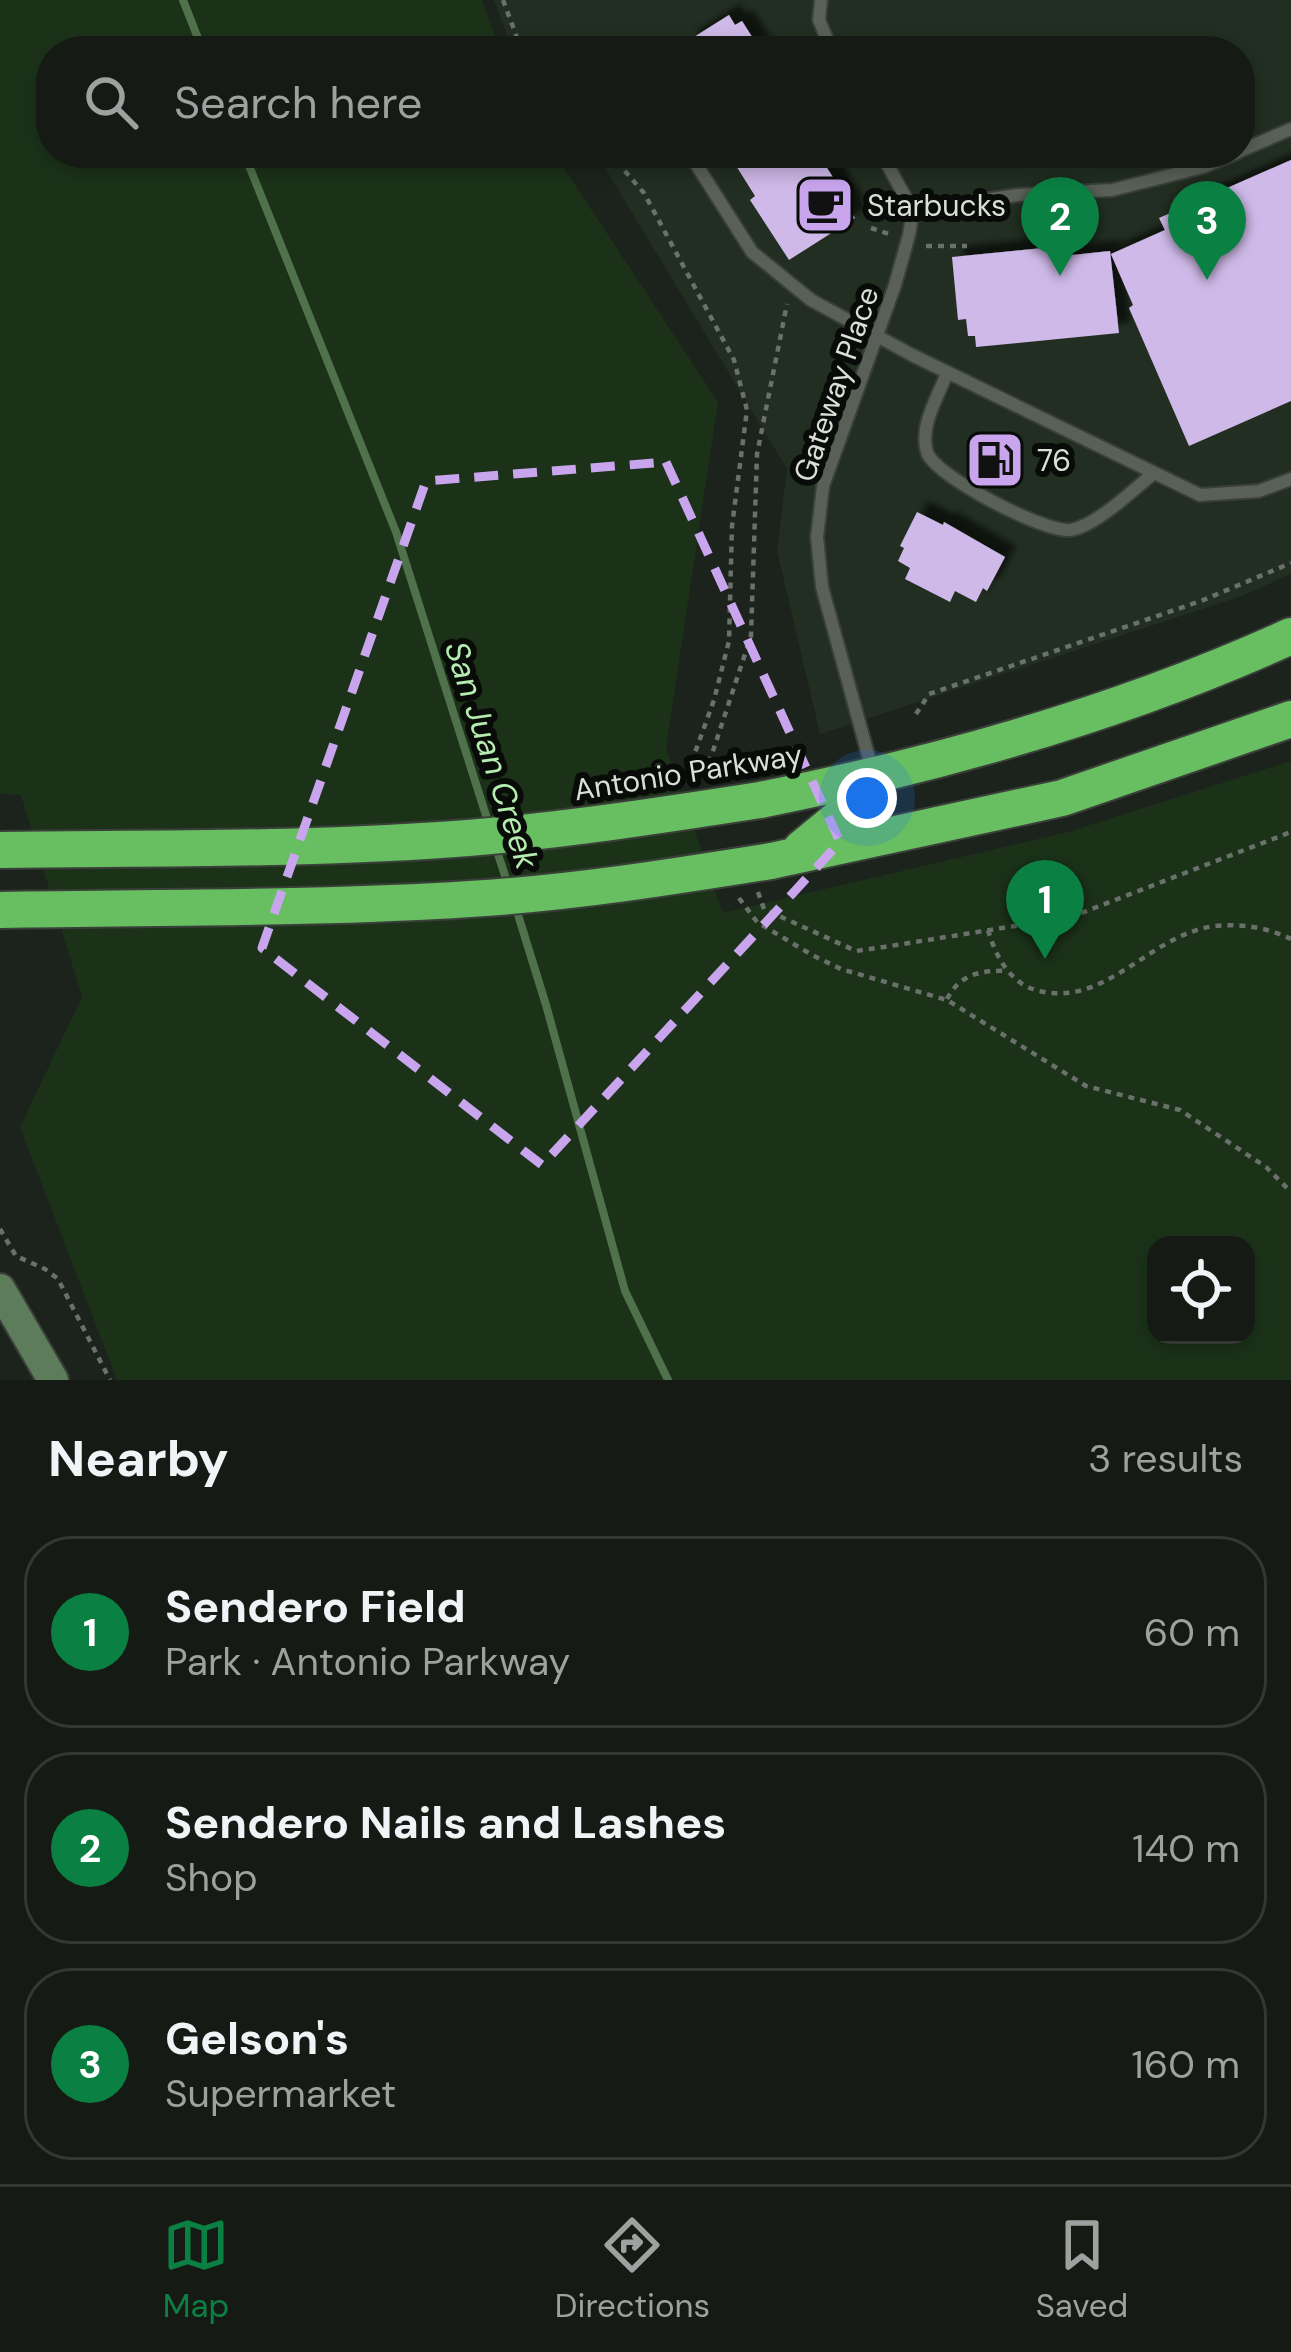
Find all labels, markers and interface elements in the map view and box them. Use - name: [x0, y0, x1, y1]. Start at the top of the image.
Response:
- search box: [36, 36, 1255, 168]
- icon: search: [78, 69, 144, 135]
- text: Search here: [174, 73, 422, 132]
- cafe icon: Starbucks: [794, 174, 856, 236]
- pin: 2: [1021, 177, 1099, 276]
- pin: 3: [1168, 181, 1246, 280]
- place label: Starbucks: [867, 186, 1006, 225]
- street label: Gateway Place: [784, 281, 888, 487]
- fuel station icon: 76: [964, 429, 1026, 491]
- place label: 76: [1037, 441, 1071, 480]
- water label: San Juan Creek: [435, 636, 549, 875]
- street label: Antonio Parkway: [571, 735, 805, 809]
- your location: [837, 768, 897, 828]
- pin: 1: [1006, 860, 1084, 959]
- map controls: [1147, 1236, 1255, 1344]
- button: locate: [1147, 1236, 1255, 1344]
- text: Nearby: [48, 1425, 229, 1492]
- text: 3 results: [1088, 1433, 1243, 1484]
- text: Sendero Field: [165, 1577, 466, 1636]
- text: 1: [83, 1607, 97, 1658]
- text: 60 m: [1144, 1607, 1240, 1658]
- text: Park · Antonio Parkway: [165, 1636, 570, 1687]
- text: Sendero Nails and Lashes: [165, 1793, 726, 1852]
- text: 2: [79, 1823, 101, 1874]
- text: 140 m: [1132, 1823, 1240, 1874]
- text: Shop: [165, 1852, 258, 1903]
- text: Gelson's: [165, 2009, 349, 2068]
- text: 3: [78, 2039, 102, 2090]
- text: 160 m: [1132, 2039, 1240, 2090]
- text: Supermarket: [165, 2068, 396, 2119]
- tab: Map: [163, 2212, 229, 2327]
- tab: Directions: [555, 2212, 710, 2327]
- tab: Saved: [1036, 2212, 1128, 2327]

